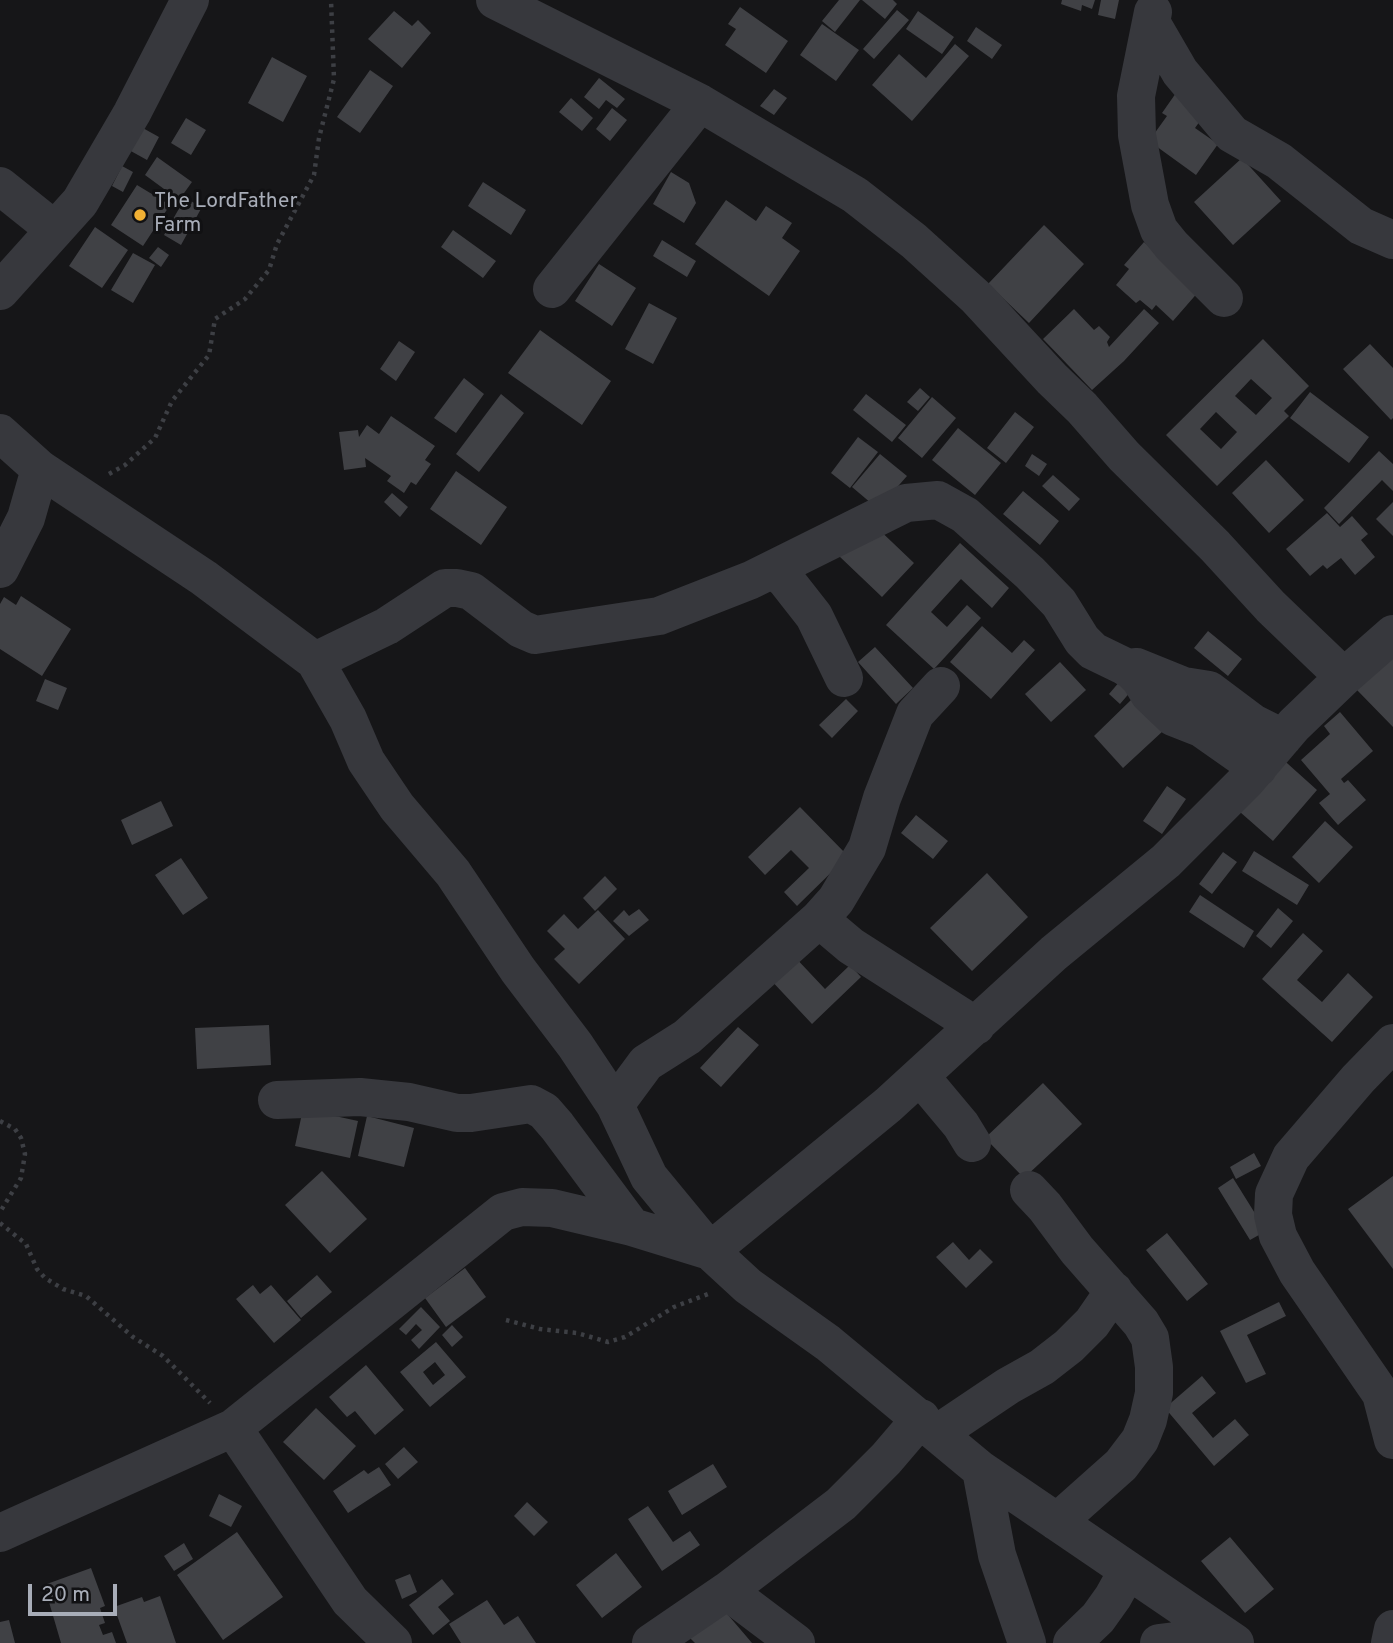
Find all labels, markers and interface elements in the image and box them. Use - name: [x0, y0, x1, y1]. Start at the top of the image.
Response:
- place label: The LordFather Farm: [154, 190, 298, 240]
- marker: The LordFather Farm: [132, 207, 148, 223]
- scale bar: [32, 1570, 121, 1614]
- text: 20 m: [41, 1582, 90, 1609]

